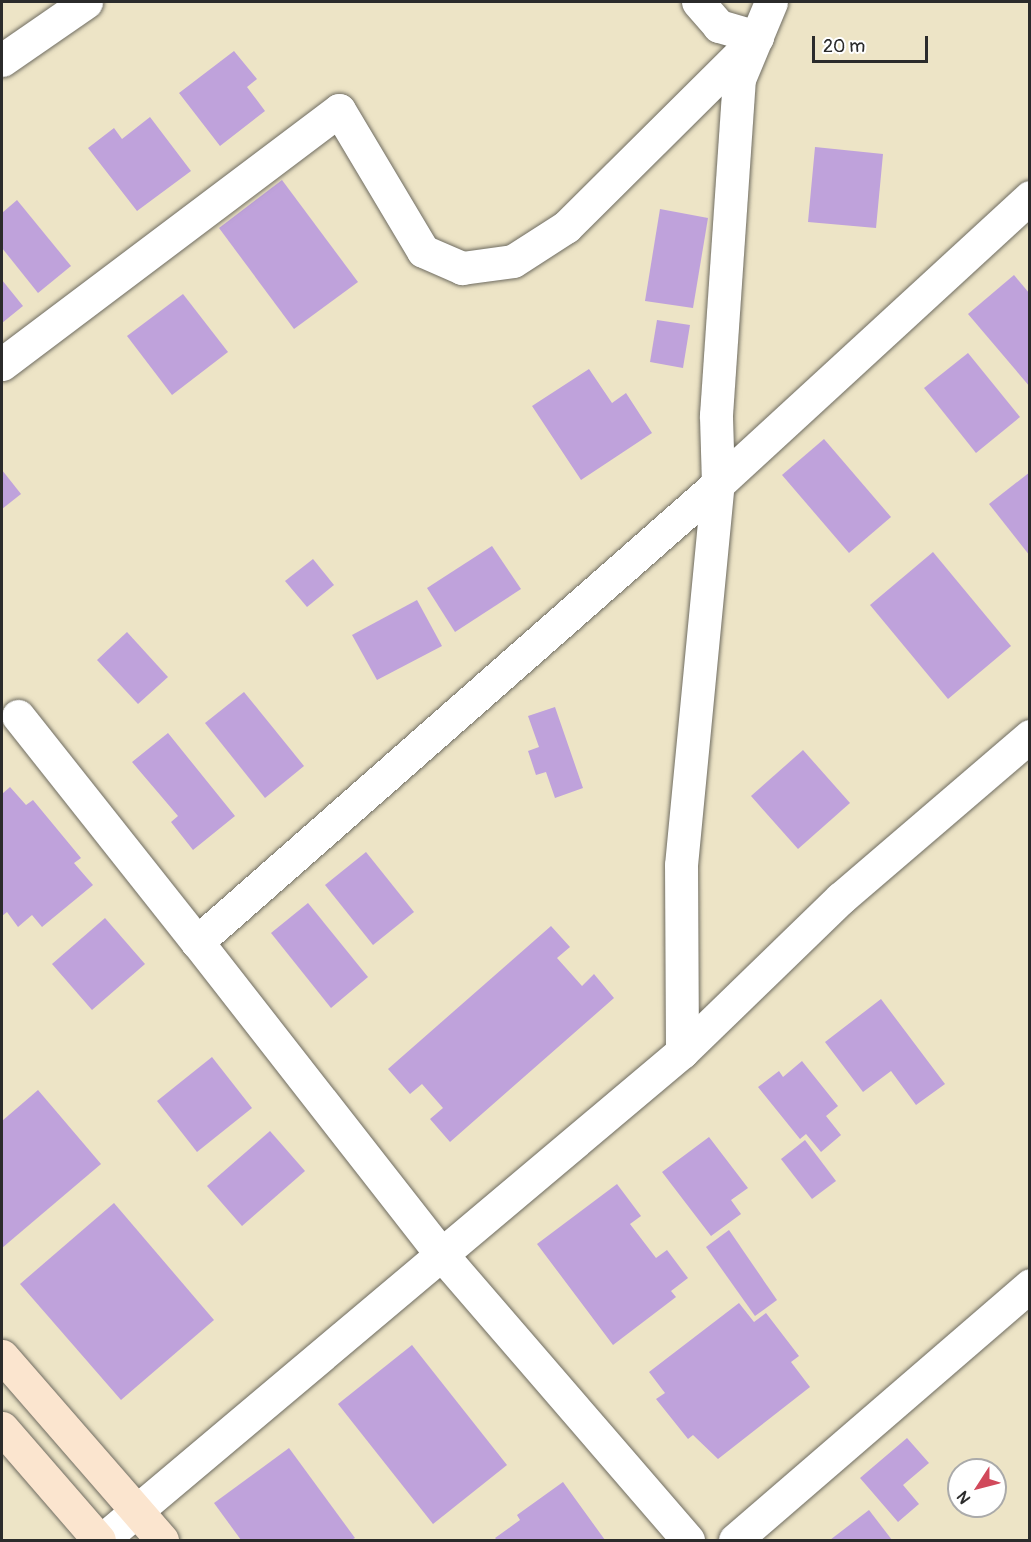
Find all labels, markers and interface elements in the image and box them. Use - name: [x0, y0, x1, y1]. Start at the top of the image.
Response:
- scale bar: [815, 24, 930, 62]
- text: 20 m: [823, 35, 865, 58]
- north arrow: [947, 1458, 1007, 1518]
- text: N: [953, 1487, 975, 1508]

